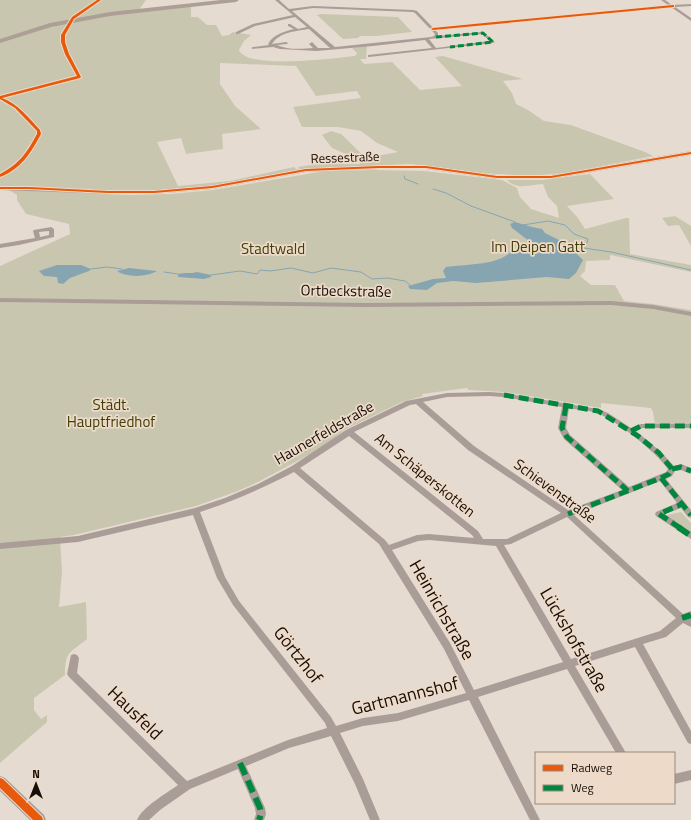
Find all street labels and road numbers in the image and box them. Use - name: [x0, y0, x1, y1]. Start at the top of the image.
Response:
- street label: Ressestraße: [310, 146, 380, 168]
- street label: Ortbeckstraße: [300, 278, 392, 303]
- street label: Haunerfeldstraße: [270, 395, 378, 470]
- street label: Am Schäperskotten: [370, 427, 481, 522]
- street label: Schievenstraße: [509, 453, 601, 528]
- street label: Heinrichstraße: [403, 555, 482, 665]
- street label: Lückshofstraße: [533, 582, 615, 697]
- street label: Görtzhof: [267, 620, 330, 689]
- street label: Gartmannshof: [348, 669, 461, 722]
- street label: Hausfeld: [102, 679, 169, 746]

